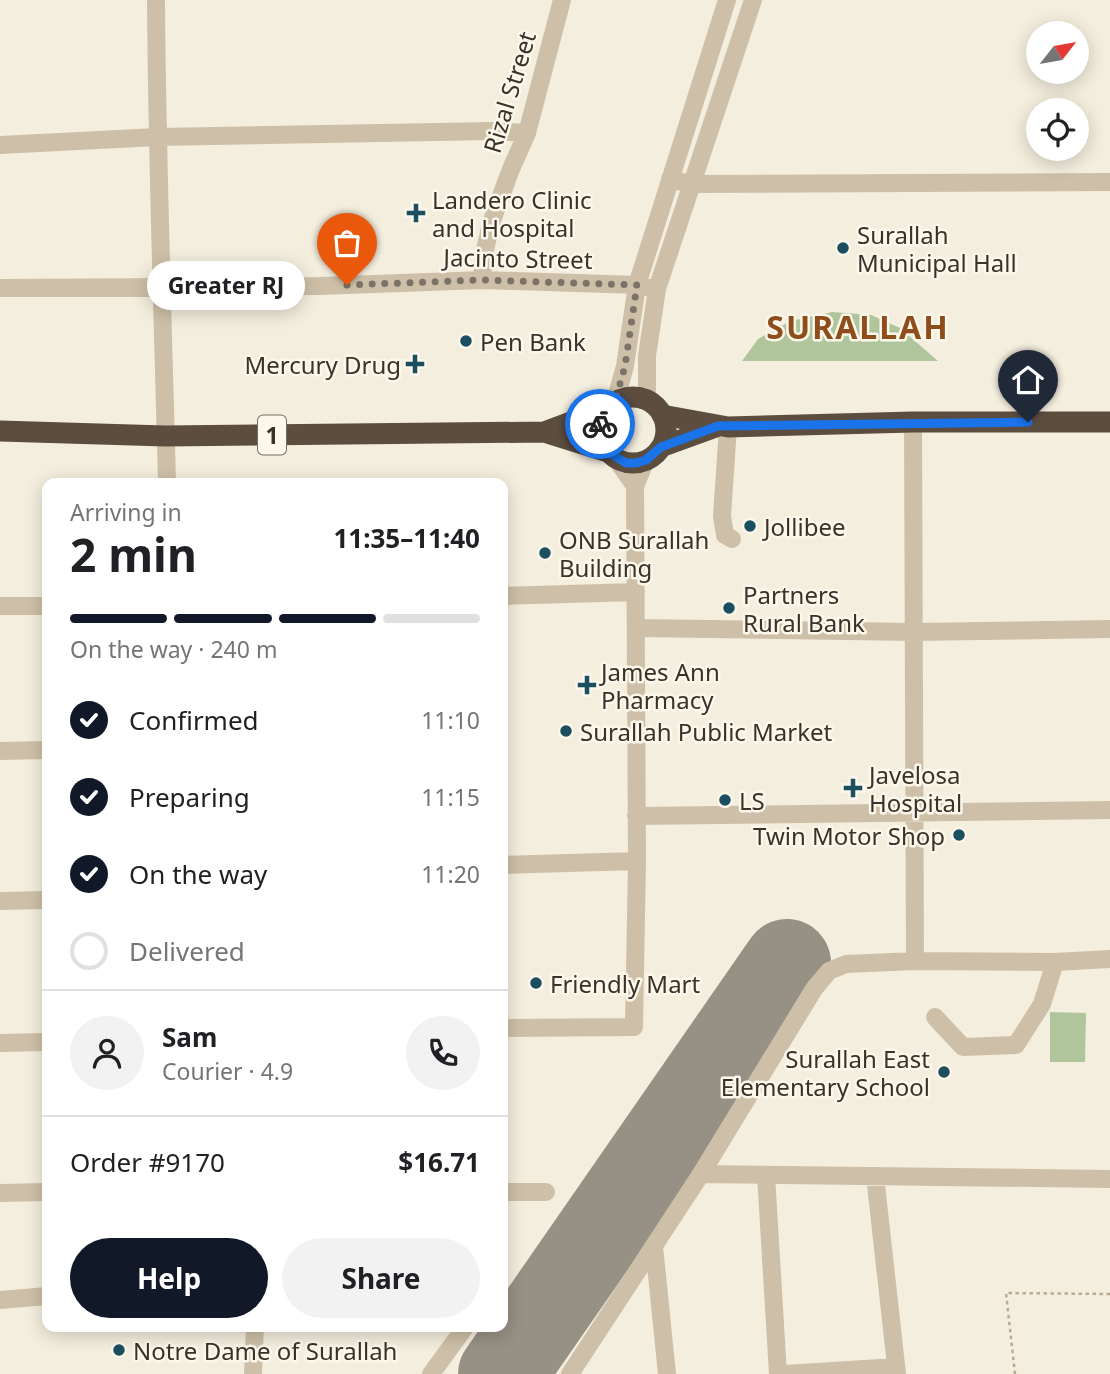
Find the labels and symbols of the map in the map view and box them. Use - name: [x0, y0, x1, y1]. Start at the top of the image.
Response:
- north arrow: [1026, 21, 1088, 84]
- street label: Rizal Street: [475, 27, 543, 157]
- place label: Landero Clinic and Hospital: [432, 183, 591, 244]
- marker: Landero Clinic and Hospital: [406, 203, 426, 223]
- pin: [317, 213, 377, 285]
- place label: Surallah Municipal Hall: [857, 218, 1017, 279]
- street label: Jacinto Street: [441, 240, 593, 276]
- marker: Surallah Municipal Hall: [835, 240, 851, 256]
- callout: Greater RJ: [148, 260, 305, 310]
- district label: SURALLAH: [766, 305, 950, 348]
- place label: Pen Bank: [480, 325, 586, 358]
- marker: Pen Bank: [458, 333, 474, 349]
- place label: Mercury Drug: [244, 348, 401, 381]
- pin: [998, 350, 1058, 422]
- marker: Mercury Drug: [407, 356, 423, 372]
- courier: [565, 389, 635, 459]
- road number: 1: [258, 416, 286, 454]
- place label: Jollibee: [762, 510, 845, 543]
- marker: Jollibee: [742, 518, 758, 534]
- place label: ONB Surallah Building: [559, 523, 709, 584]
- marker: ONB Surallah Building: [537, 545, 553, 561]
- place label: Partners Rural Bank: [743, 578, 865, 639]
- marker: Partners Rural Bank: [721, 600, 737, 616]
- place label: James Ann Pharmacy: [599, 655, 720, 716]
- marker: James Ann Pharmacy: [579, 677, 595, 693]
- place label: Surallah Public Market: [580, 715, 833, 748]
- marker: Surallah Public Market: [558, 723, 574, 739]
- place label: Javelosa Hospital: [867, 758, 962, 819]
- marker: Javelosa Hospital: [843, 778, 863, 798]
- place label: LS: [739, 784, 765, 817]
- marker: LS: [717, 792, 733, 808]
- place label: Twin Motor Shop: [753, 819, 945, 852]
- marker: Twin Motor Shop: [951, 827, 967, 843]
- place label: Friendly Mart: [550, 967, 701, 1000]
- marker: Friendly Mart: [528, 975, 544, 991]
- place label: Surallah East Elementary School: [721, 1042, 930, 1103]
- marker: Surallah East Elementary School: [936, 1064, 952, 1080]
- place label: Notre Dame of Surallah: [133, 1334, 397, 1367]
- marker: Notre Dame of Surallah: [111, 1342, 127, 1358]

